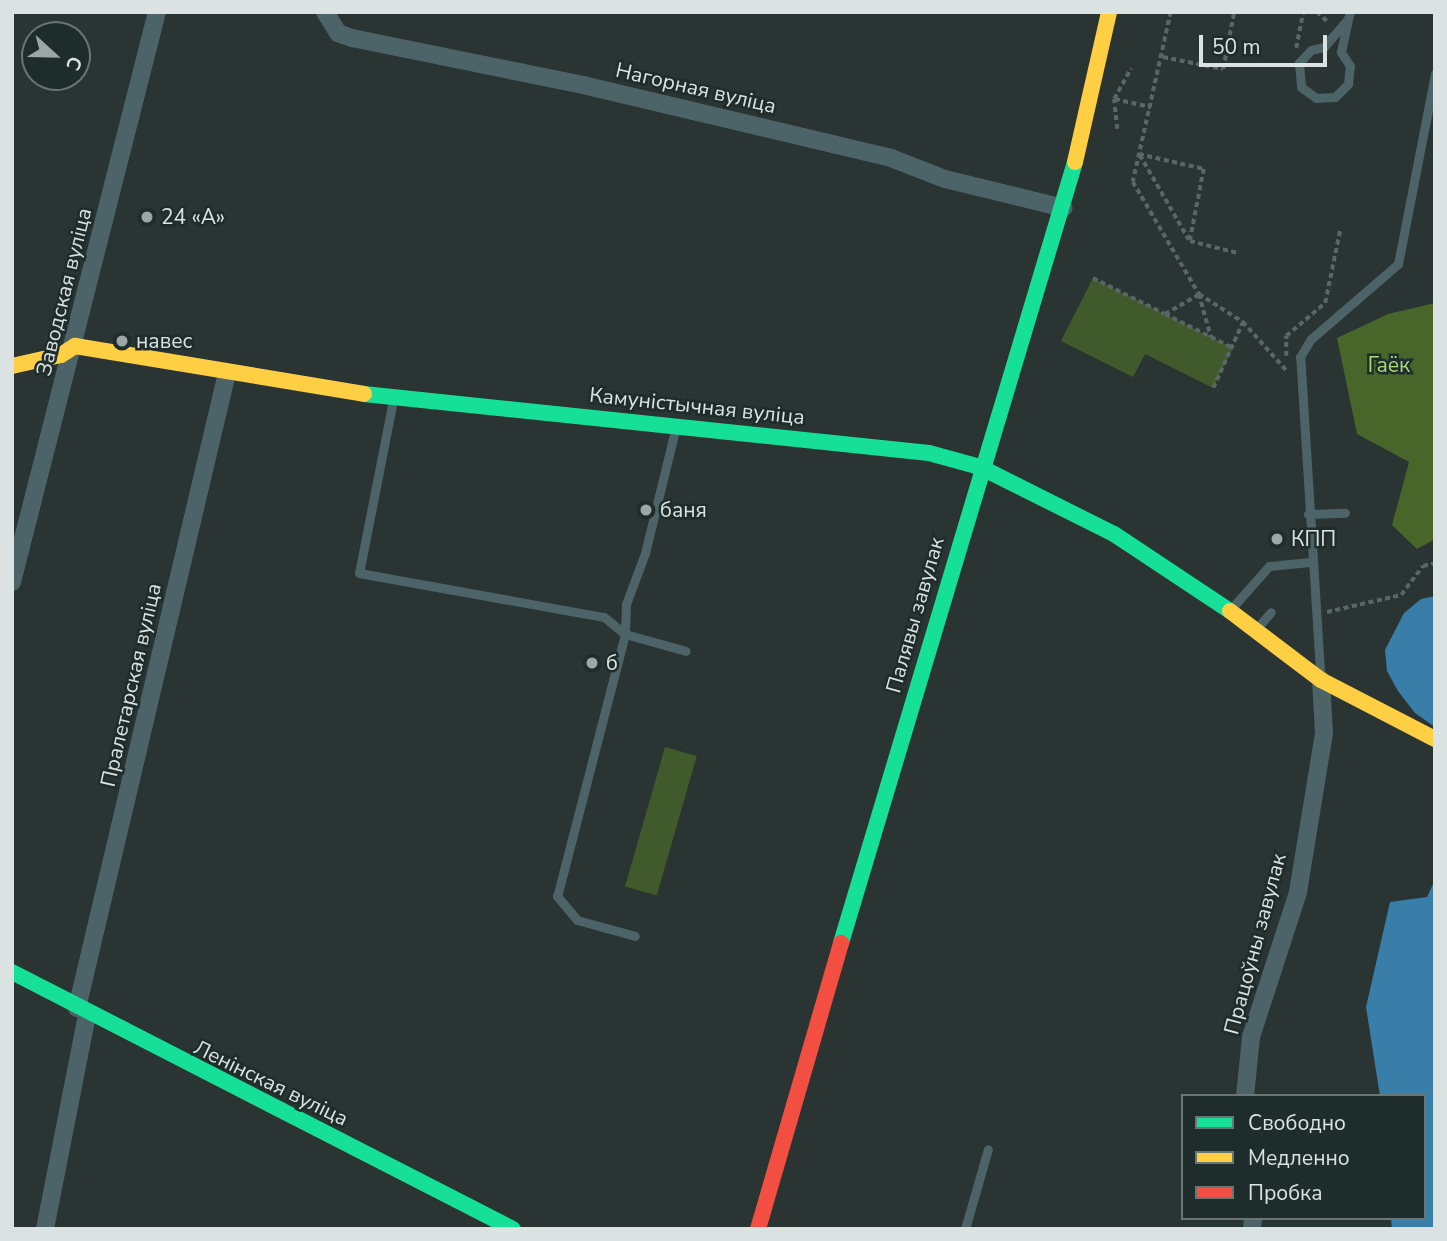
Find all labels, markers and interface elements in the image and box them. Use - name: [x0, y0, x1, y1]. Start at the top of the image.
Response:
- north arrow: [21, 21, 91, 91]
- scale bar: [1202, 21, 1330, 65]
- text: 50 m: [1212, 33, 1261, 61]
- text: С: [59, 52, 88, 74]
- street label: Нагорная вуліца: [613, 57, 779, 119]
- place label: 24 «А»: [161, 204, 225, 230]
- street label: Заводская вуліца: [31, 205, 97, 379]
- marker: 24 «А»: [139, 209, 155, 225]
- place label: навес: [136, 328, 192, 354]
- marker: навес: [114, 333, 130, 349]
- park label: Гаёк: [1368, 352, 1410, 378]
- street label: Камуністычная вуліца: [588, 382, 806, 430]
- place label: баня: [660, 497, 707, 523]
- marker: баня: [638, 502, 654, 518]
- place label: КПП: [1291, 526, 1336, 552]
- marker: КПП: [1269, 531, 1285, 547]
- street label: Палявы завулак: [881, 534, 949, 696]
- street label: Пралетарская вуліца: [95, 581, 167, 789]
- place label: б: [606, 650, 618, 676]
- marker: б: [584, 655, 600, 671]
- street label: Працоўны завулак: [1219, 851, 1291, 1037]
- street label: Ленінская вуліца: [190, 1035, 352, 1131]
- legend: [1181, 1094, 1426, 1220]
- text: Свободно: [1248, 1109, 1346, 1137]
- text: Медленно: [1248, 1144, 1350, 1172]
- text: Пробка: [1248, 1179, 1322, 1207]

